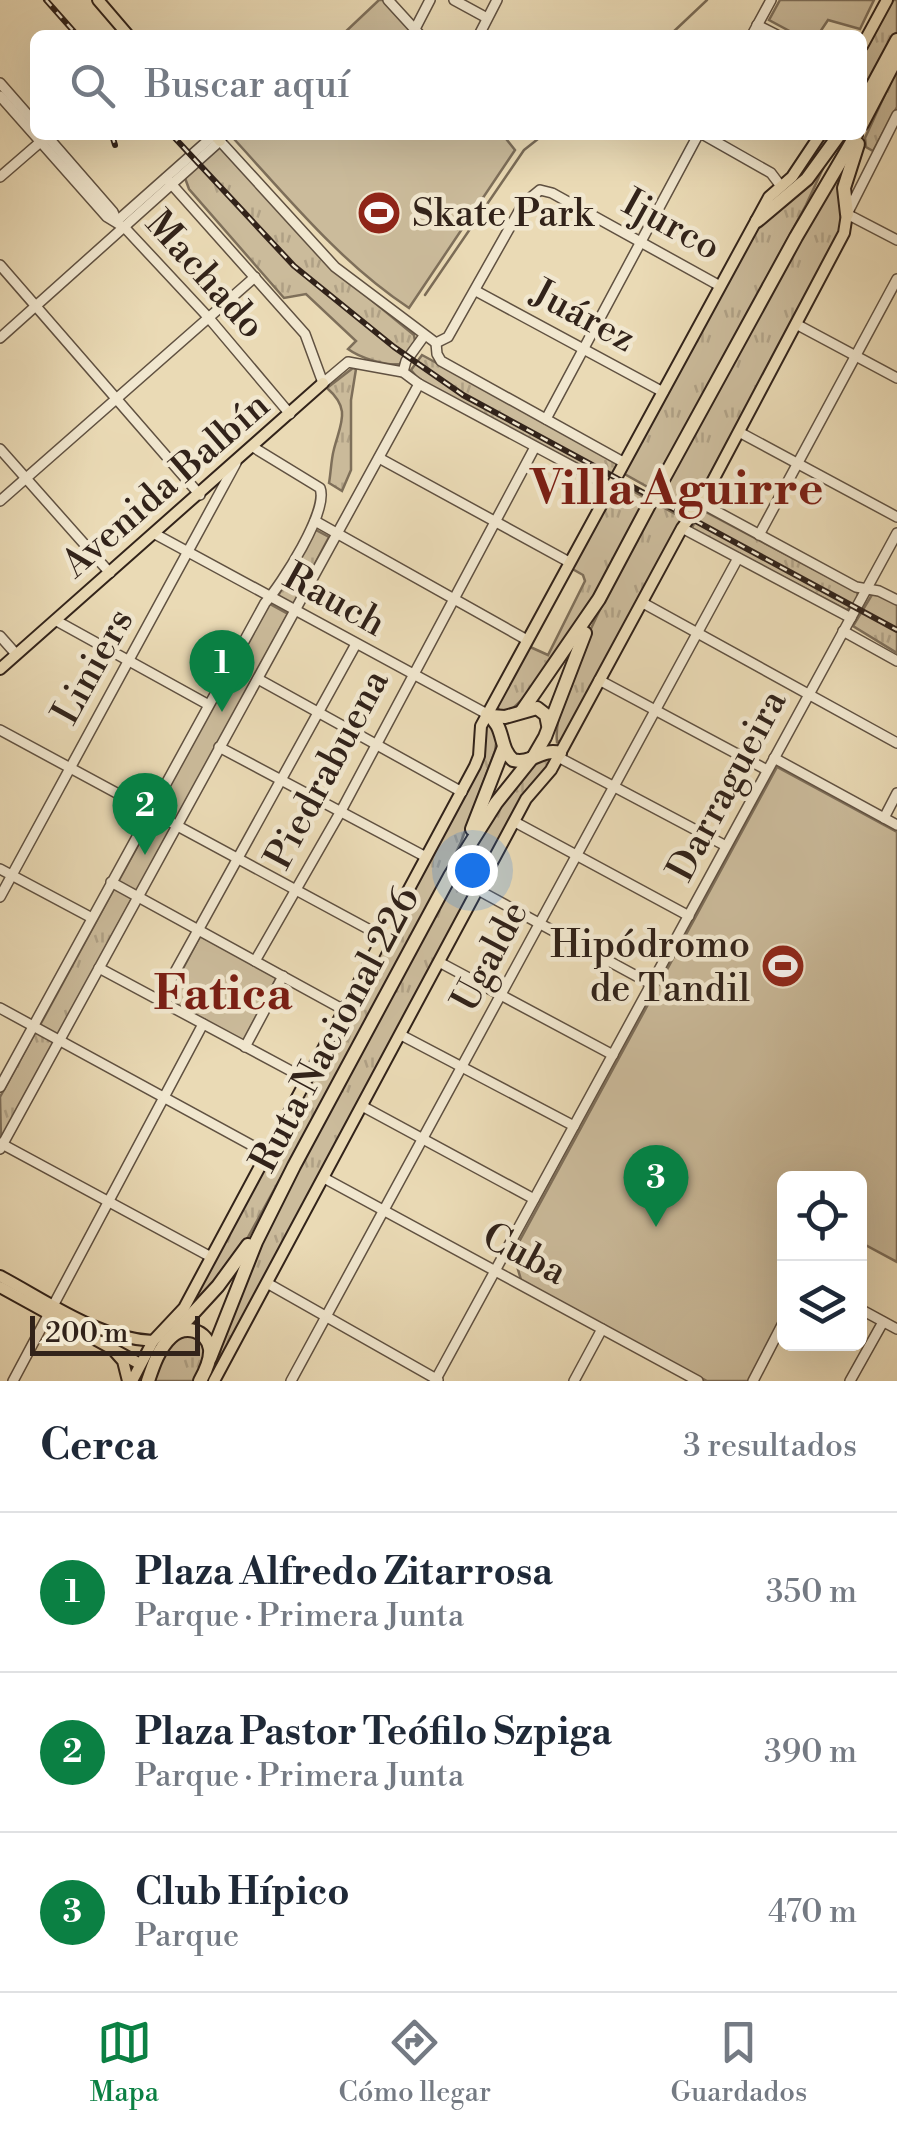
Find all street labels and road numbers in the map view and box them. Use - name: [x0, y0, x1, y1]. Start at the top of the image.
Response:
- street label: Ijurco: [614, 179, 729, 271]
- street label: Machado: [135, 201, 275, 349]
- street label: Juárez: [522, 269, 643, 363]
- street label: Avenida Balbín: [52, 382, 279, 589]
- street label: Rauch: [275, 553, 394, 647]
- street label: Liniers: [42, 601, 144, 733]
- street label: Piedrabuena: [255, 661, 400, 878]
- street label: Darragueira: [657, 681, 798, 889]
- street label: Ruta Nacional 226: [240, 879, 430, 1180]
- street label: Ugalde: [442, 893, 539, 1020]
- street label: Cuba: [474, 1213, 575, 1296]

